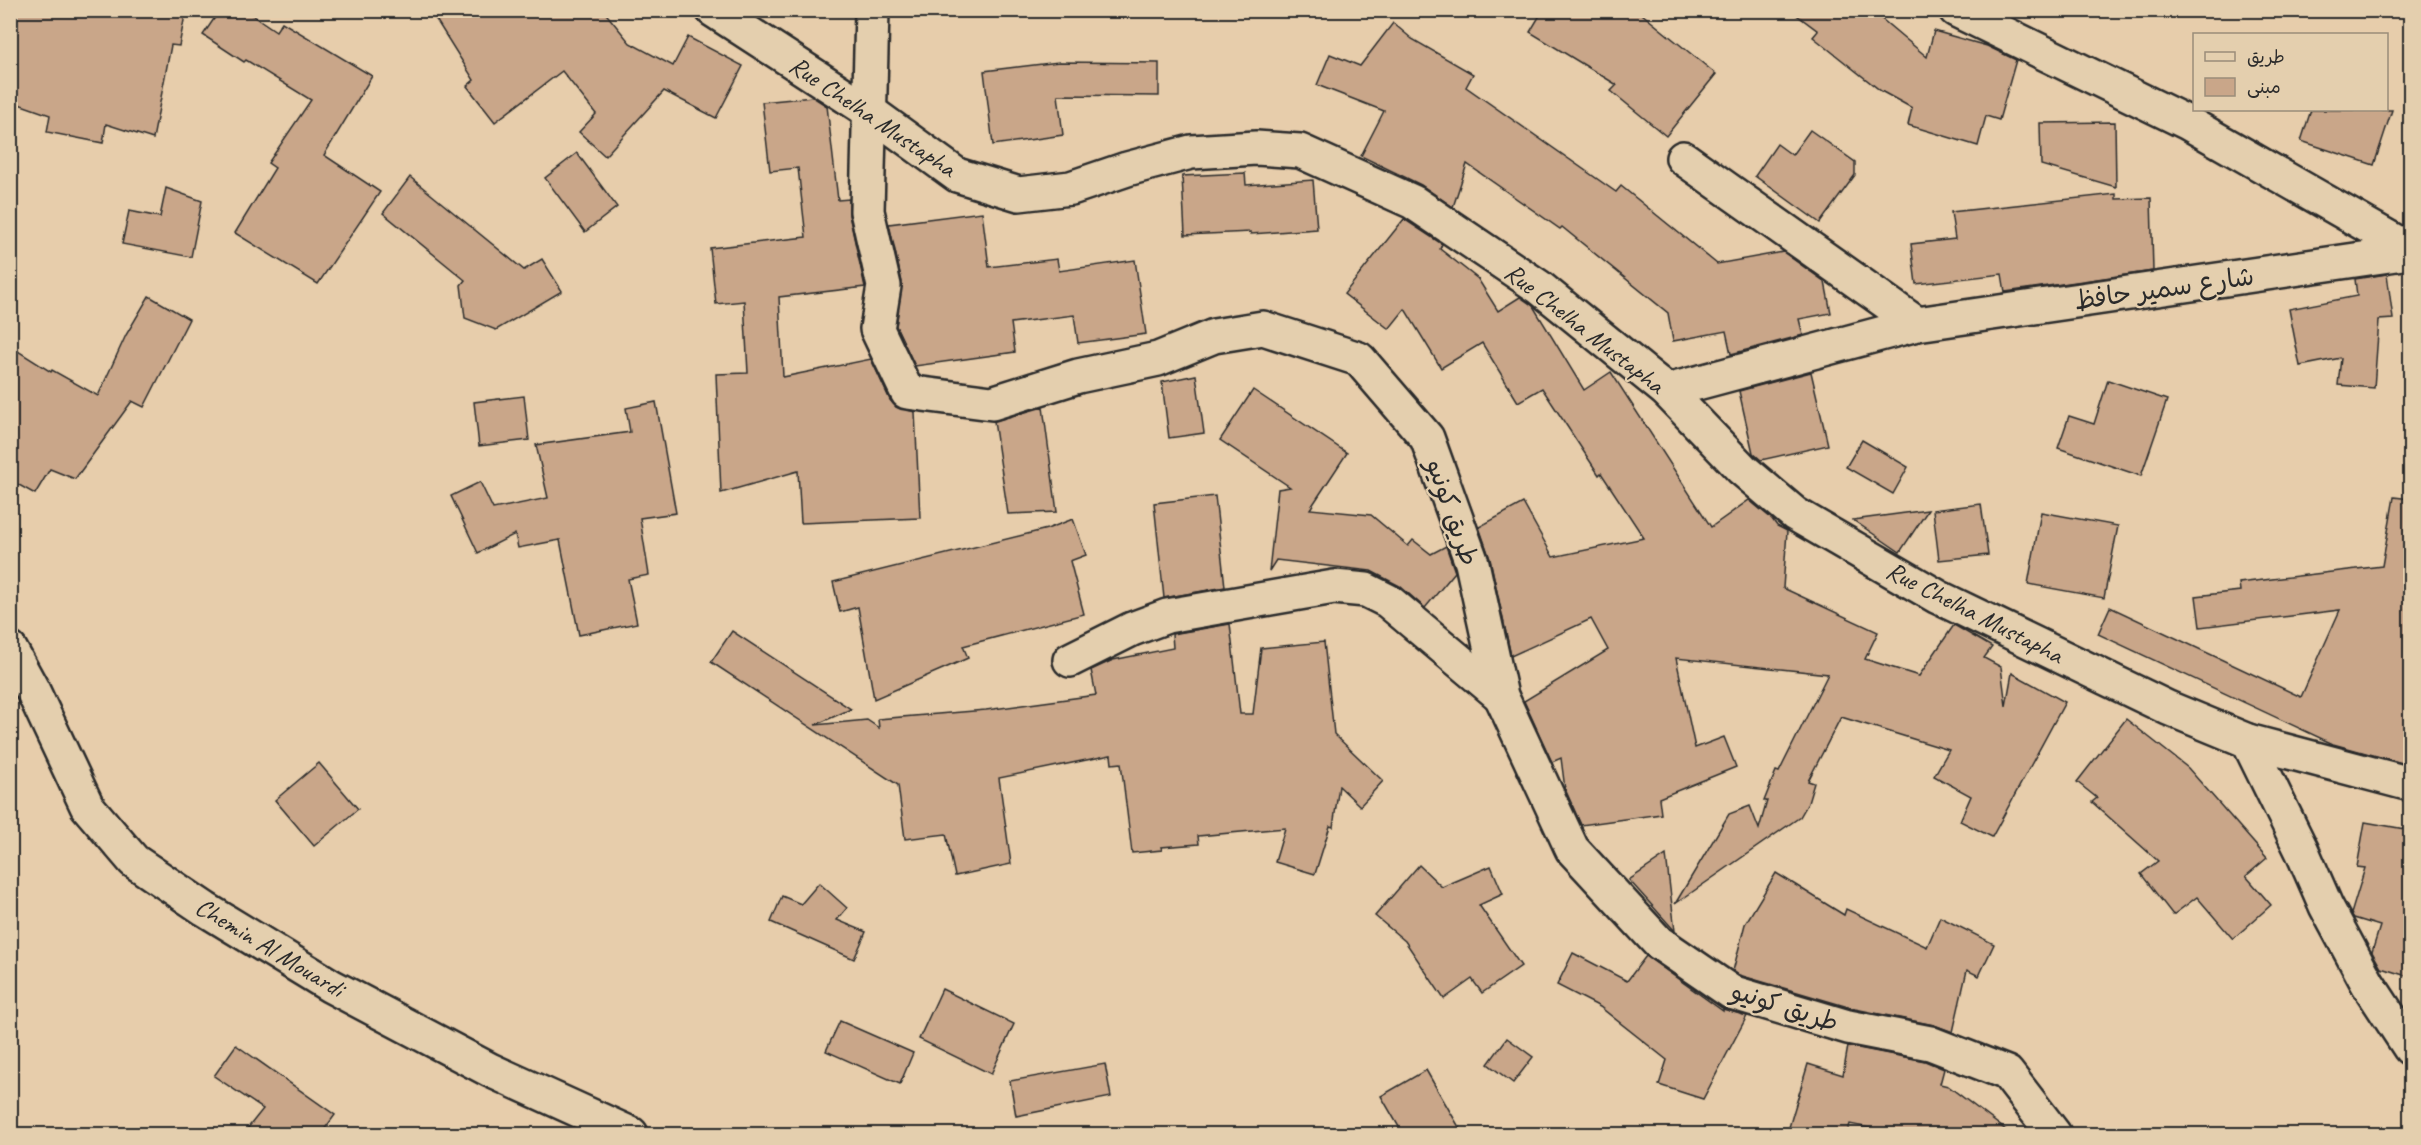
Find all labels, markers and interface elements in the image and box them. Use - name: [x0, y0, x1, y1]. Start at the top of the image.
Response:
- legend: [2193, 33, 2388, 111]
- text: طريق: [2247, 46, 2285, 68]
- street label: Rue Chelha Mustapha: [783, 48, 964, 185]
- text: مبنى: [2247, 76, 2281, 98]
- street label: Rue Chelha Mustapha: [1498, 256, 1673, 402]
- street label: شارع سمير حافظ: [2072, 260, 2256, 318]
- street label: طريق كونيو: [1419, 453, 1486, 570]
- street label: Rue Chelha Mustapha: [1881, 554, 2070, 672]
- street label: Chemin Al Mouardi: [189, 890, 353, 1006]
- street label: طريق كونيو: [1726, 973, 1843, 1039]

